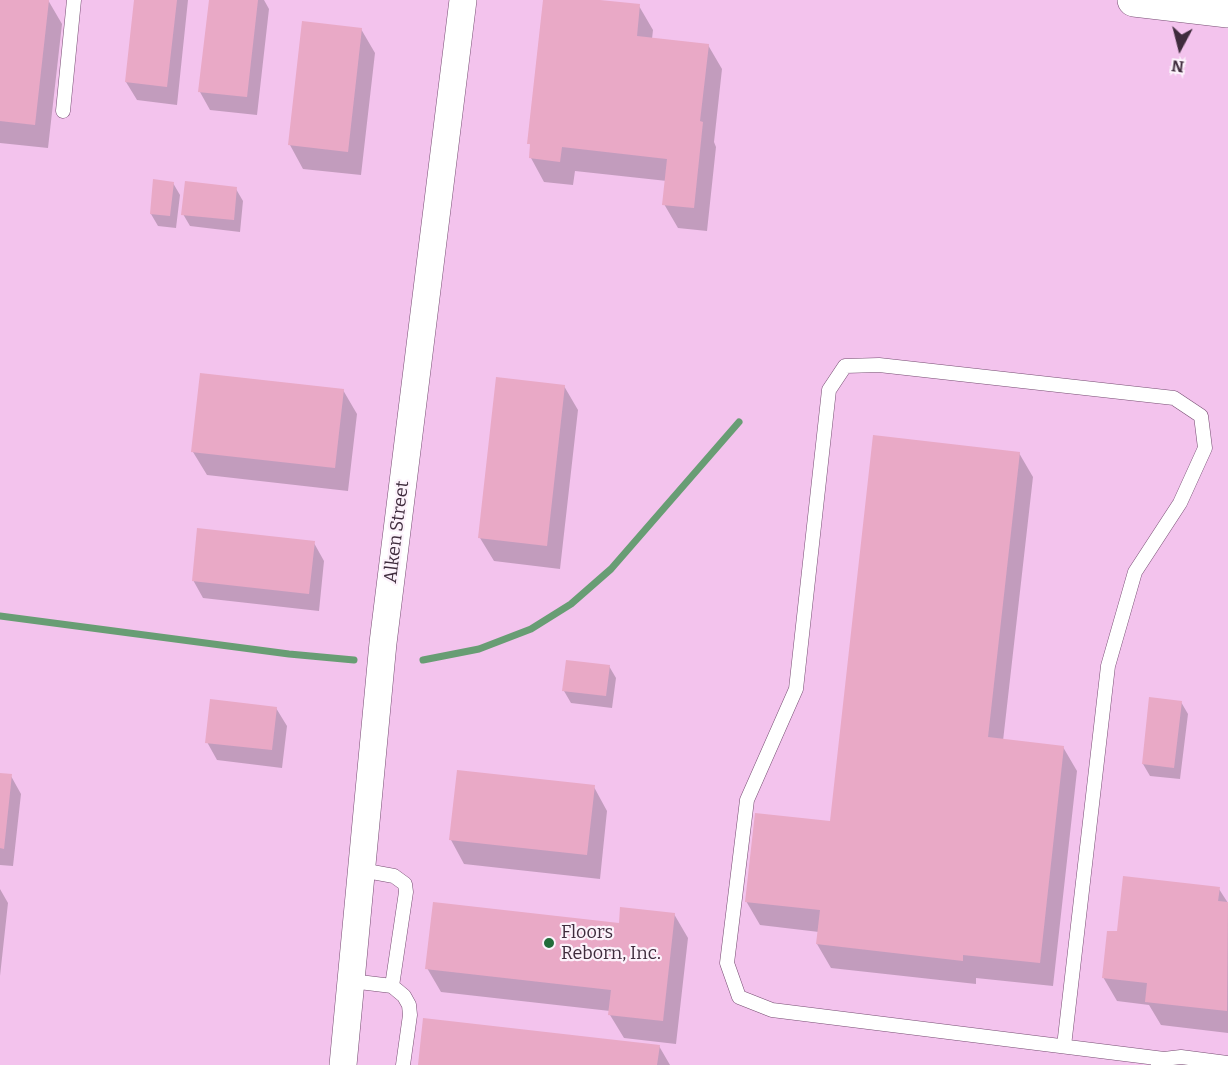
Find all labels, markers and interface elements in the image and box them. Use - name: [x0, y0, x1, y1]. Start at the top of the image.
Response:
- north arrow: [1150, 18, 1210, 78]
- text: N: [1170, 56, 1185, 77]
- street label: Alken Street: [380, 480, 414, 584]
- place label: Floors Reborn, Inc.: [561, 922, 661, 964]
- marker: Floors Reborn, Inc.: [542, 936, 556, 950]

